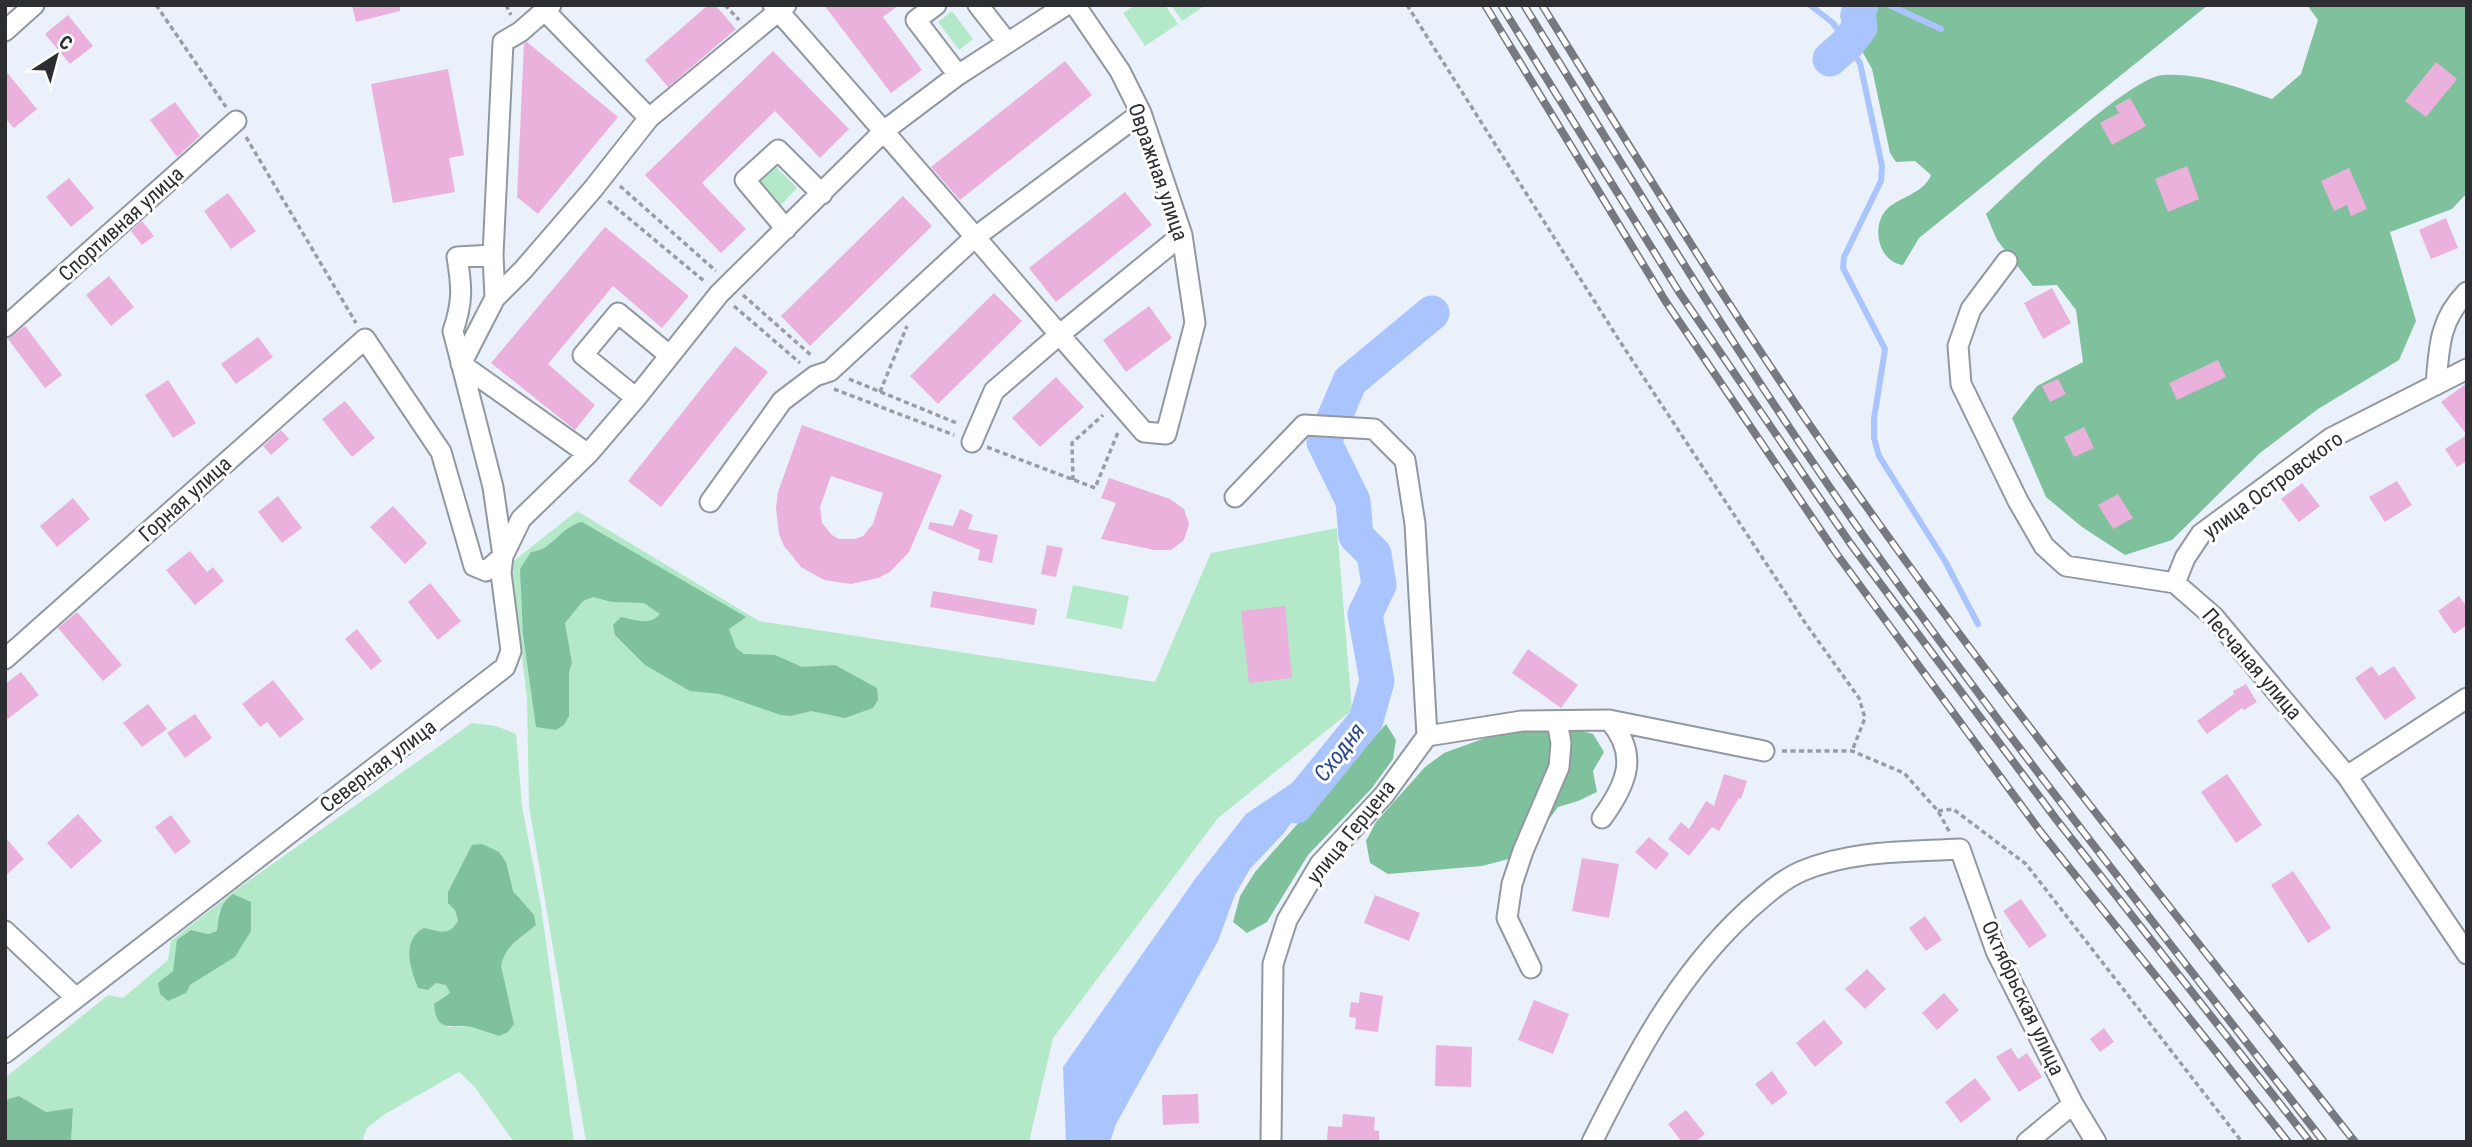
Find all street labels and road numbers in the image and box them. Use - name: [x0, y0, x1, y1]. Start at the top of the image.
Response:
- street label: Овражная улица: [1123, 100, 1193, 244]
- street label: Спортивная улица: [54, 162, 188, 286]
- street label: улица Островского: [2199, 426, 2347, 544]
- street label: Горная улица: [134, 451, 236, 547]
- street label: Песчаная улица: [2197, 604, 2307, 724]
- street label: Северная улица: [315, 715, 441, 817]
- street label: улица Герцена: [1302, 776, 1400, 888]
- street label: Октябрьская улица: [1977, 917, 2069, 1079]

